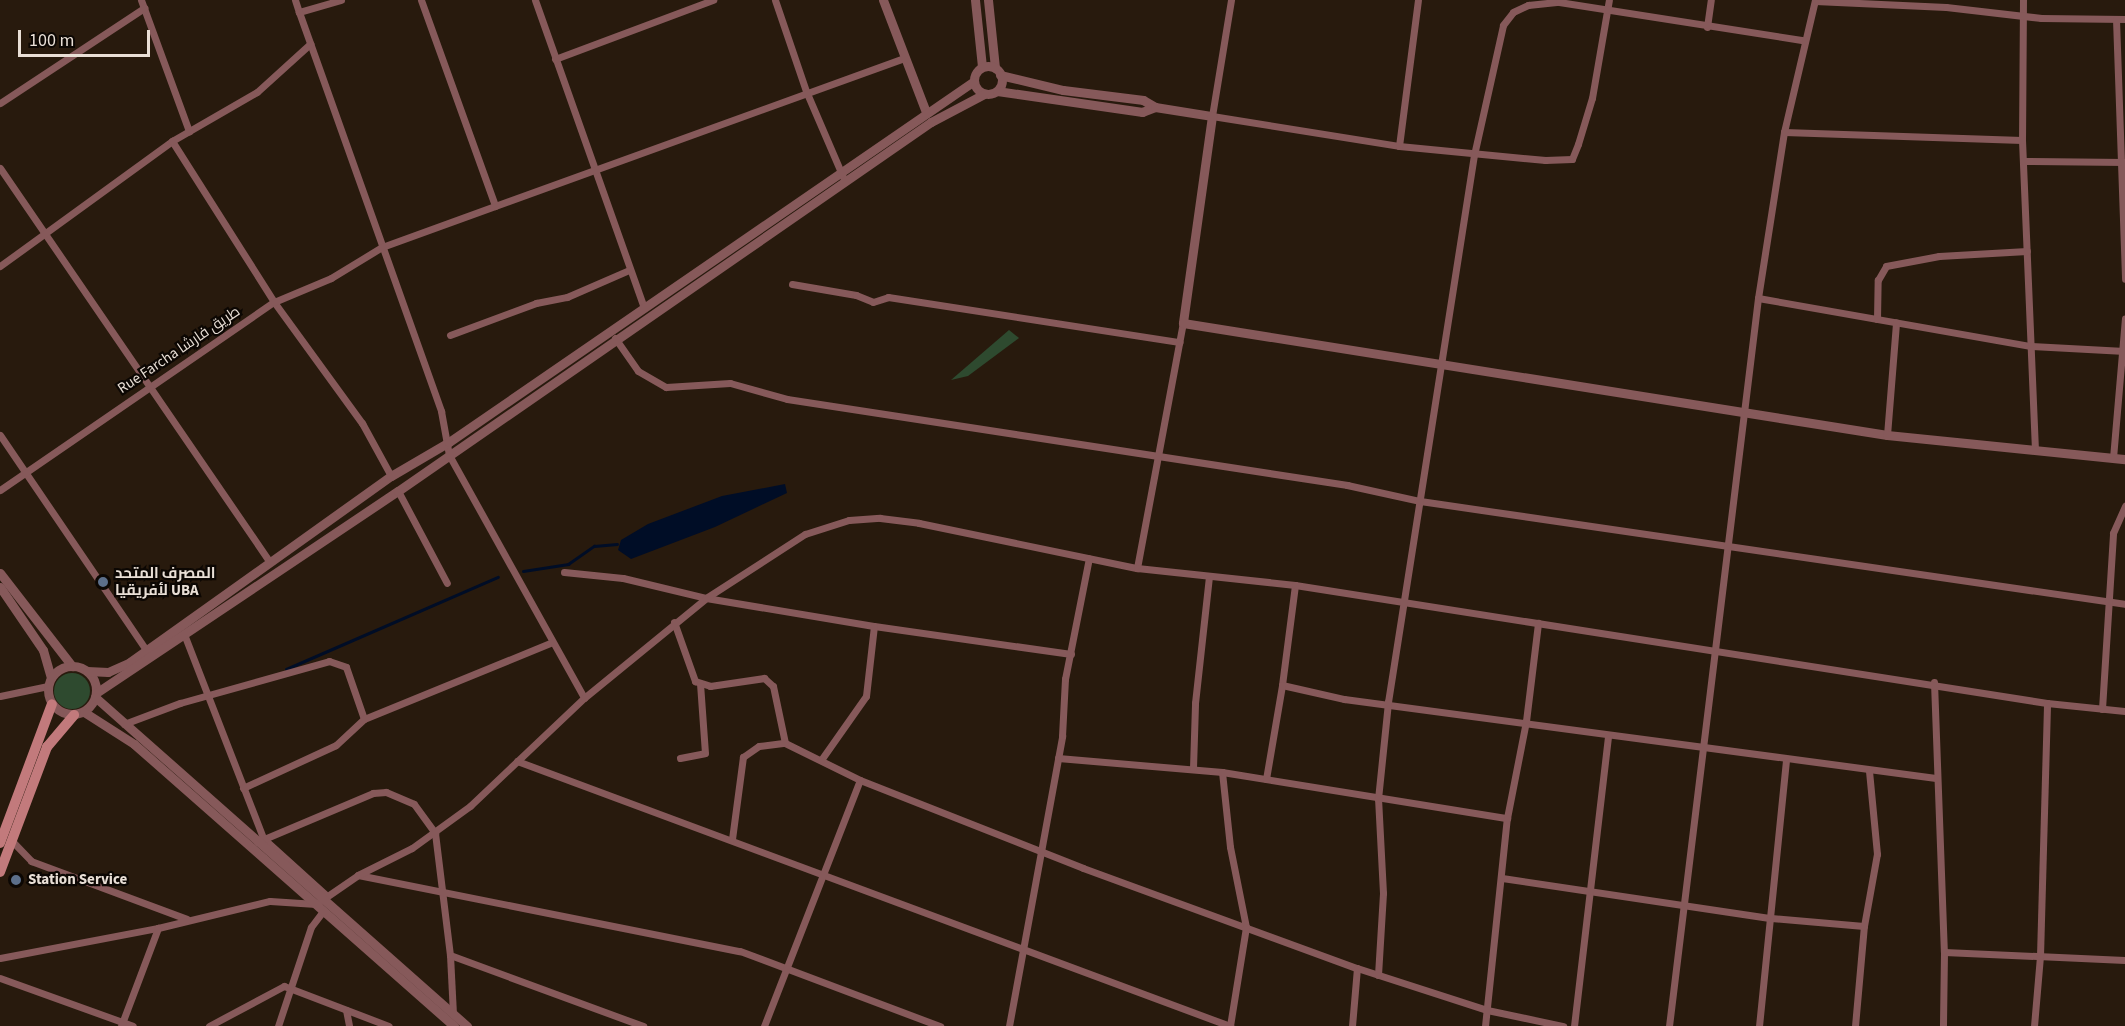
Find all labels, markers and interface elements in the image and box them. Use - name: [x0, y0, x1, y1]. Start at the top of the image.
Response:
- scale bar: [21, 18, 153, 56]
- text: 100 m: [29, 28, 74, 53]
- street label: Rue Farcha طريق فارشا: [114, 302, 244, 398]
- place label: المصرف المتحد لأفريقيا UBA: [115, 564, 215, 599]
- marker: المصرف المتحد لأفريقيا UBA: [96, 575, 110, 589]
- place label: Station Service: [28, 871, 127, 889]
- marker: Station Service: [9, 873, 23, 887]

